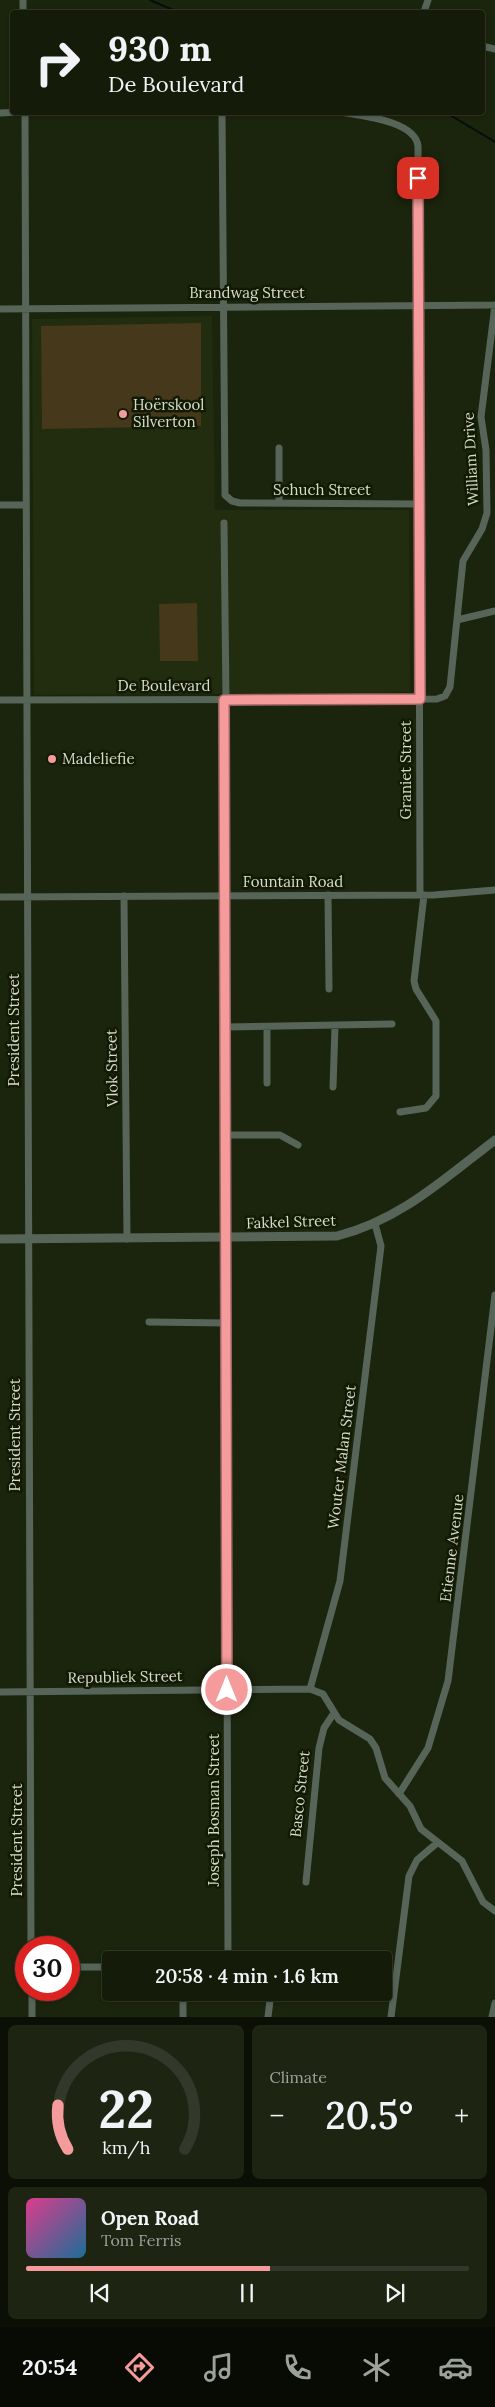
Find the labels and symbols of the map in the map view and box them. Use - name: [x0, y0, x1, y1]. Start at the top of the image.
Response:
- pin: [397, 157, 439, 199]
- street label: Brandwag Street: [189, 283, 305, 302]
- place label: Hoërskool Silverton: [133, 395, 204, 431]
- marker: Hoërskool Silverton: [117, 408, 129, 420]
- street label: William Drive: [459, 412, 482, 506]
- street label: Schuch Street: [273, 480, 371, 499]
- street label: De Boulevard: [118, 676, 211, 695]
- street label: Graniet Street: [396, 720, 415, 820]
- place label: Madeliefie: [62, 749, 135, 768]
- marker: Madeliefie: [46, 753, 58, 765]
- street label: Fountain Road: [243, 872, 343, 891]
- street label: President Street: [4, 973, 23, 1087]
- street label: Vlok Street: [101, 1029, 122, 1108]
- street label: Fakkel Street: [246, 1210, 337, 1233]
- street label: President Street: [5, 1378, 24, 1492]
- street label: Wouter Malan Street: [323, 1383, 360, 1530]
- street label: Etienne Avenue: [435, 1493, 468, 1603]
- position arrow: [200, 1663, 252, 1715]
- street label: Republiek Street: [67, 1666, 183, 1687]
- street label: Joseph Bosman Street: [204, 1733, 223, 1888]
- street label: Basco Street: [285, 1749, 314, 1838]
- street label: President Street: [7, 1783, 26, 1897]
- speed limit sign: 30: [15, 1936, 80, 2001]

